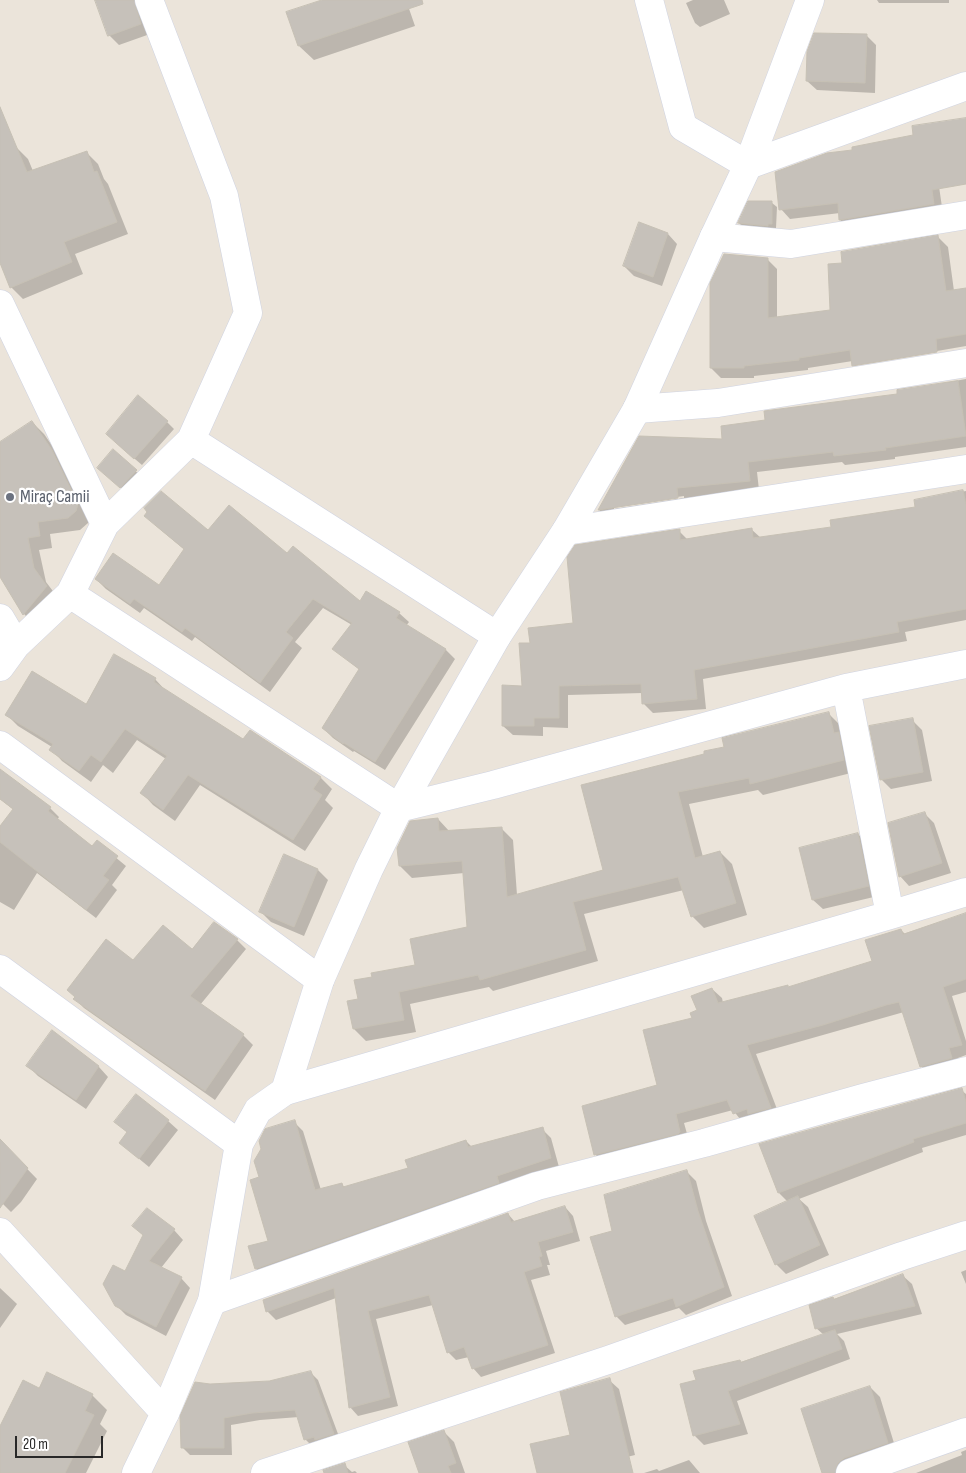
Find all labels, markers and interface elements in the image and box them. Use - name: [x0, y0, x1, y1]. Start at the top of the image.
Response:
- place label: Miraç Camii: [20, 486, 90, 508]
- marker: Miraç Camii: [4, 491, 16, 503]
- scale bar: [18, 1426, 105, 1458]
- text: 20 m: [23, 1435, 48, 1454]

